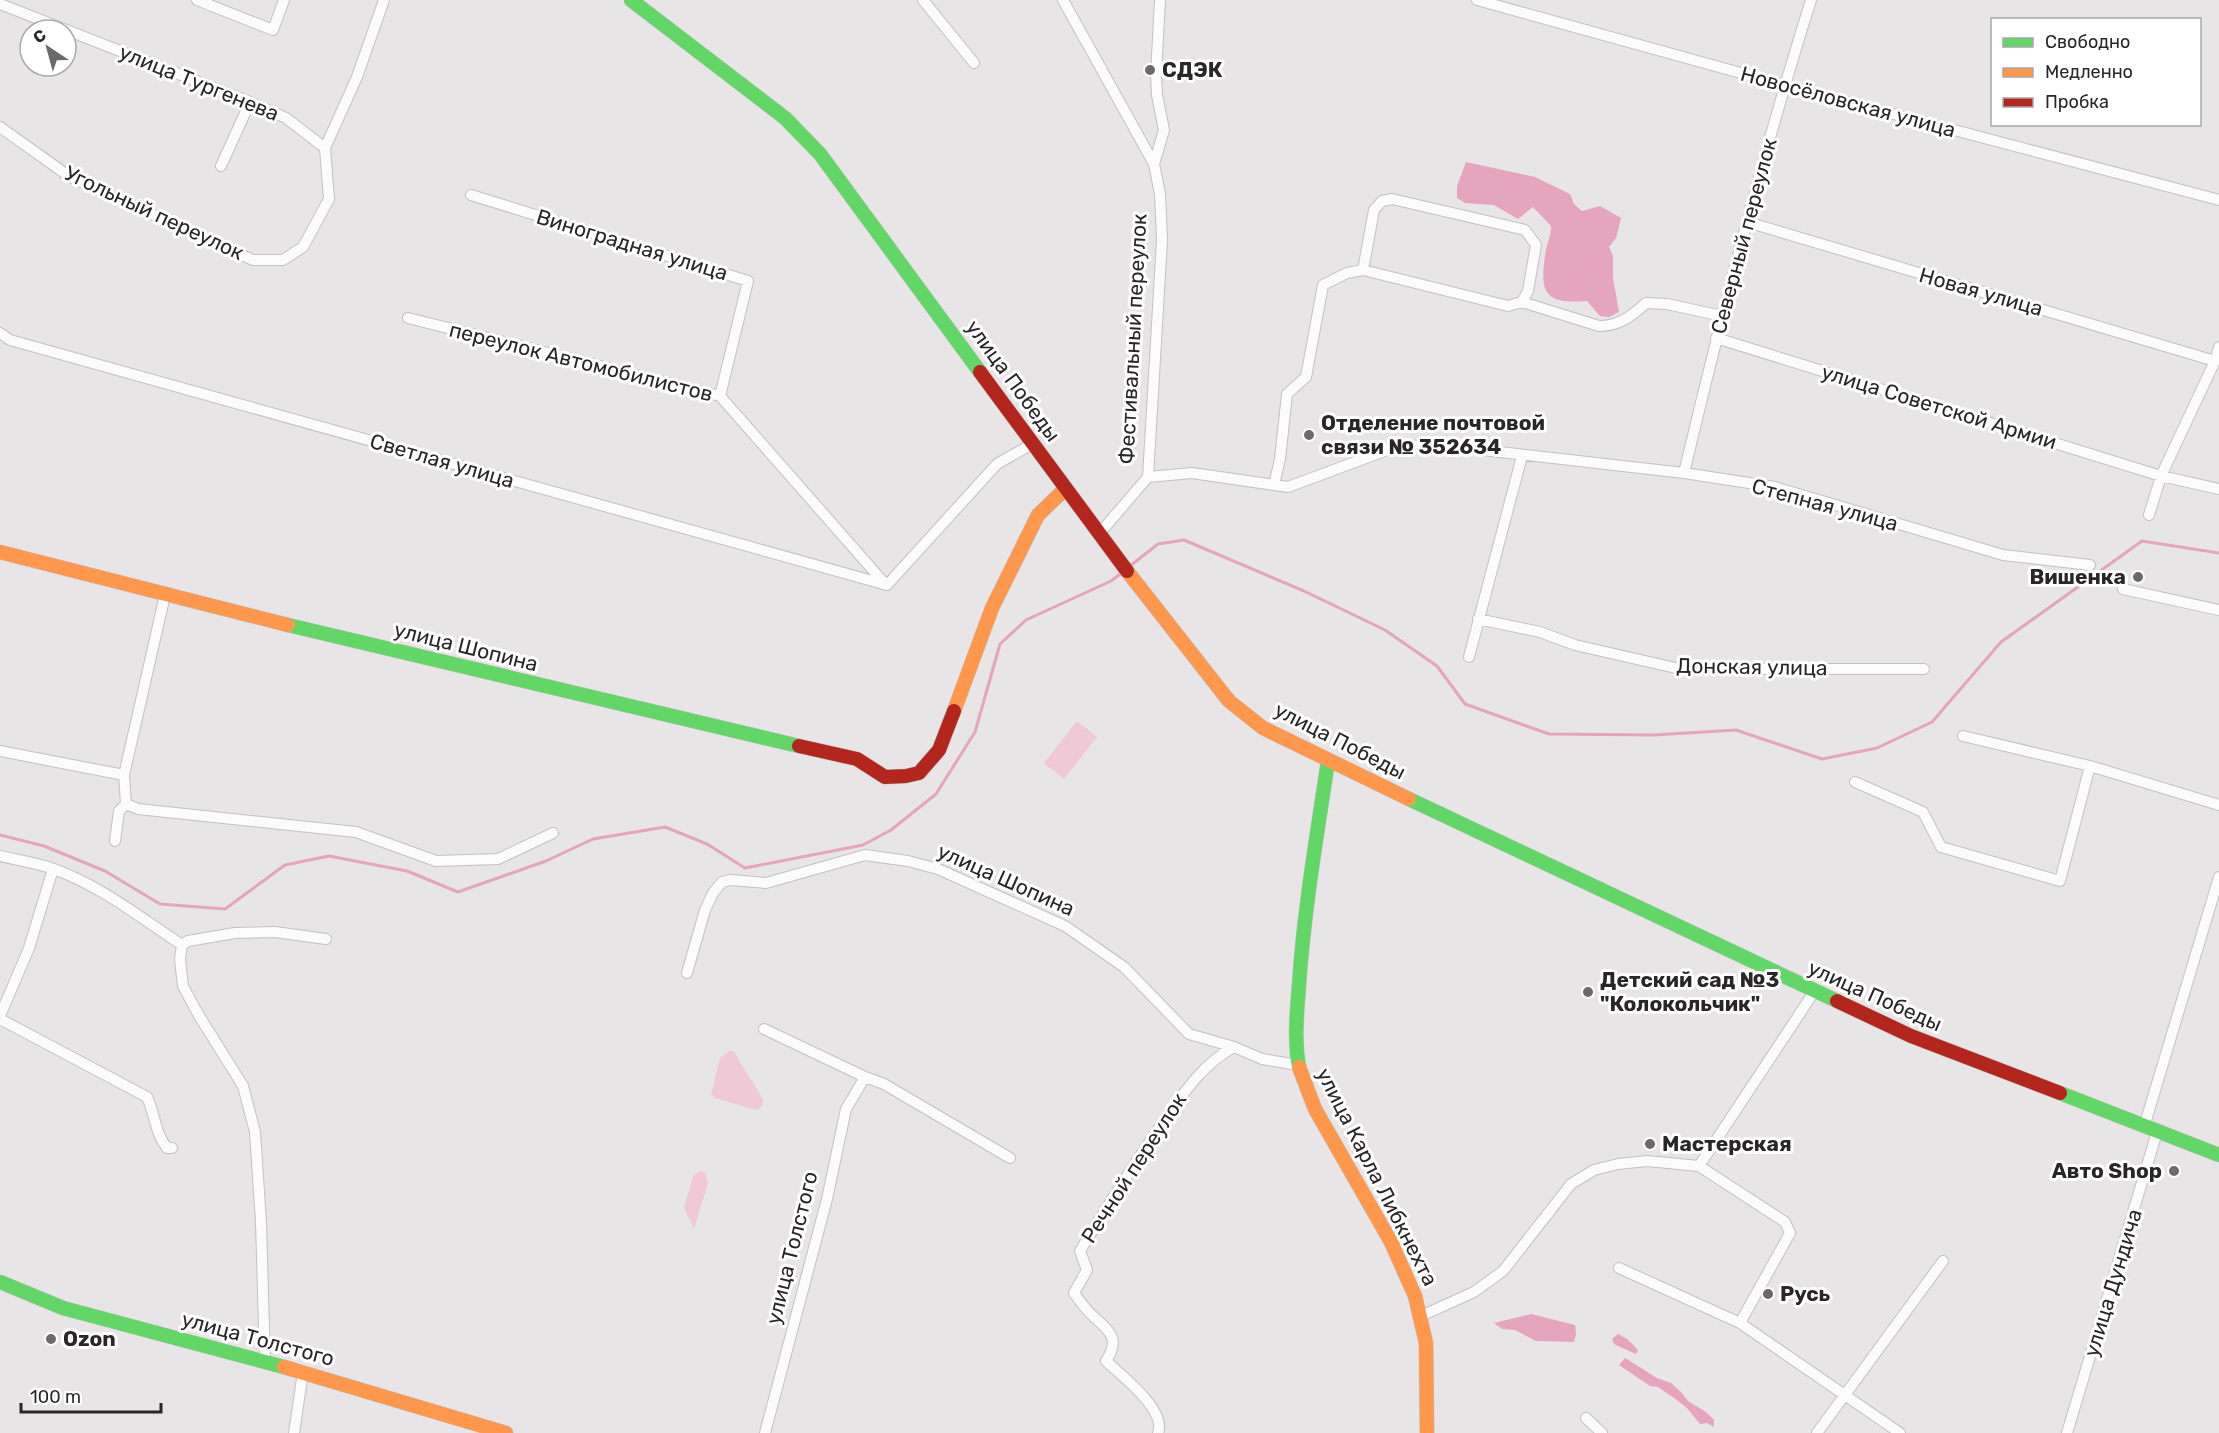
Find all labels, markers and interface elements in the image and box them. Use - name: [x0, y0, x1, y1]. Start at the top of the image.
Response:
- north arrow: [18, 18, 78, 78]
- legend: [1991, 18, 2201, 126]
- text: С: [29, 25, 50, 47]
- text: Свободно: [2045, 31, 2130, 53]
- street label: улица Тургенева: [116, 39, 283, 126]
- place label: СДЭК: [1162, 57, 1223, 82]
- street label: Новосёловская улица: [1738, 61, 1958, 142]
- text: Медленно: [2045, 61, 2133, 83]
- marker: СДЭК: [1143, 63, 1157, 77]
- text: Пробка: [2045, 91, 2109, 113]
- street label: Северный переулок: [1705, 135, 1782, 337]
- street label: Угольный переулок: [61, 160, 248, 265]
- street label: Виноградная улица: [533, 204, 731, 286]
- street label: Фестивальный переулок: [1113, 213, 1152, 465]
- street label: Новая улица: [1916, 262, 2046, 321]
- street label: улица Победы: [961, 315, 1066, 446]
- street label: переулок Автомобилистов: [447, 317, 715, 406]
- street label: улица Советской Армии: [1818, 359, 2060, 454]
- place label: Отделение почтовой связи № 352634: [1321, 410, 1545, 459]
- street label: Светлая улица: [367, 428, 517, 493]
- marker: Отделение почтовой связи № 352634: [1302, 428, 1316, 442]
- street label: Степная улица: [1749, 473, 1901, 536]
- place label: Вишенка: [2029, 564, 2126, 589]
- marker: Вишенка: [2131, 570, 2145, 584]
- street label: улица Шопина: [392, 617, 541, 676]
- street label: Донская улица: [1676, 653, 1828, 680]
- street label: улица Победы: [1270, 697, 1410, 784]
- street label: улица Шопина: [934, 838, 1079, 921]
- street label: улица Победы: [1804, 955, 1946, 1036]
- place label: Детский сад №3 "Колокольчик": [1600, 967, 1779, 1016]
- marker: Детский сад №3 "Колокольчик": [1581, 985, 1595, 999]
- street label: улица Карла Либкнехта: [1312, 1064, 1443, 1290]
- street label: Речной переулок: [1076, 1088, 1191, 1247]
- place label: Мастерская: [1662, 1131, 1792, 1156]
- marker: Мастерская: [1643, 1137, 1657, 1151]
- place label: Авто Shop: [2052, 1158, 2162, 1183]
- marker: Авто Shop: [2167, 1164, 2181, 1178]
- street label: улица Толстого: [760, 1169, 823, 1327]
- street label: улица Дундича: [2078, 1206, 2147, 1360]
- place label: Русь: [1780, 1281, 1831, 1306]
- marker: Русь: [1761, 1287, 1775, 1301]
- street label: улица Толстого: [179, 1306, 337, 1371]
- place label: Ozon: [63, 1326, 116, 1351]
- marker: Ozon: [44, 1332, 58, 1346]
- scale bar: [21, 1376, 160, 1414]
- text: 100 m: [30, 1386, 81, 1408]

